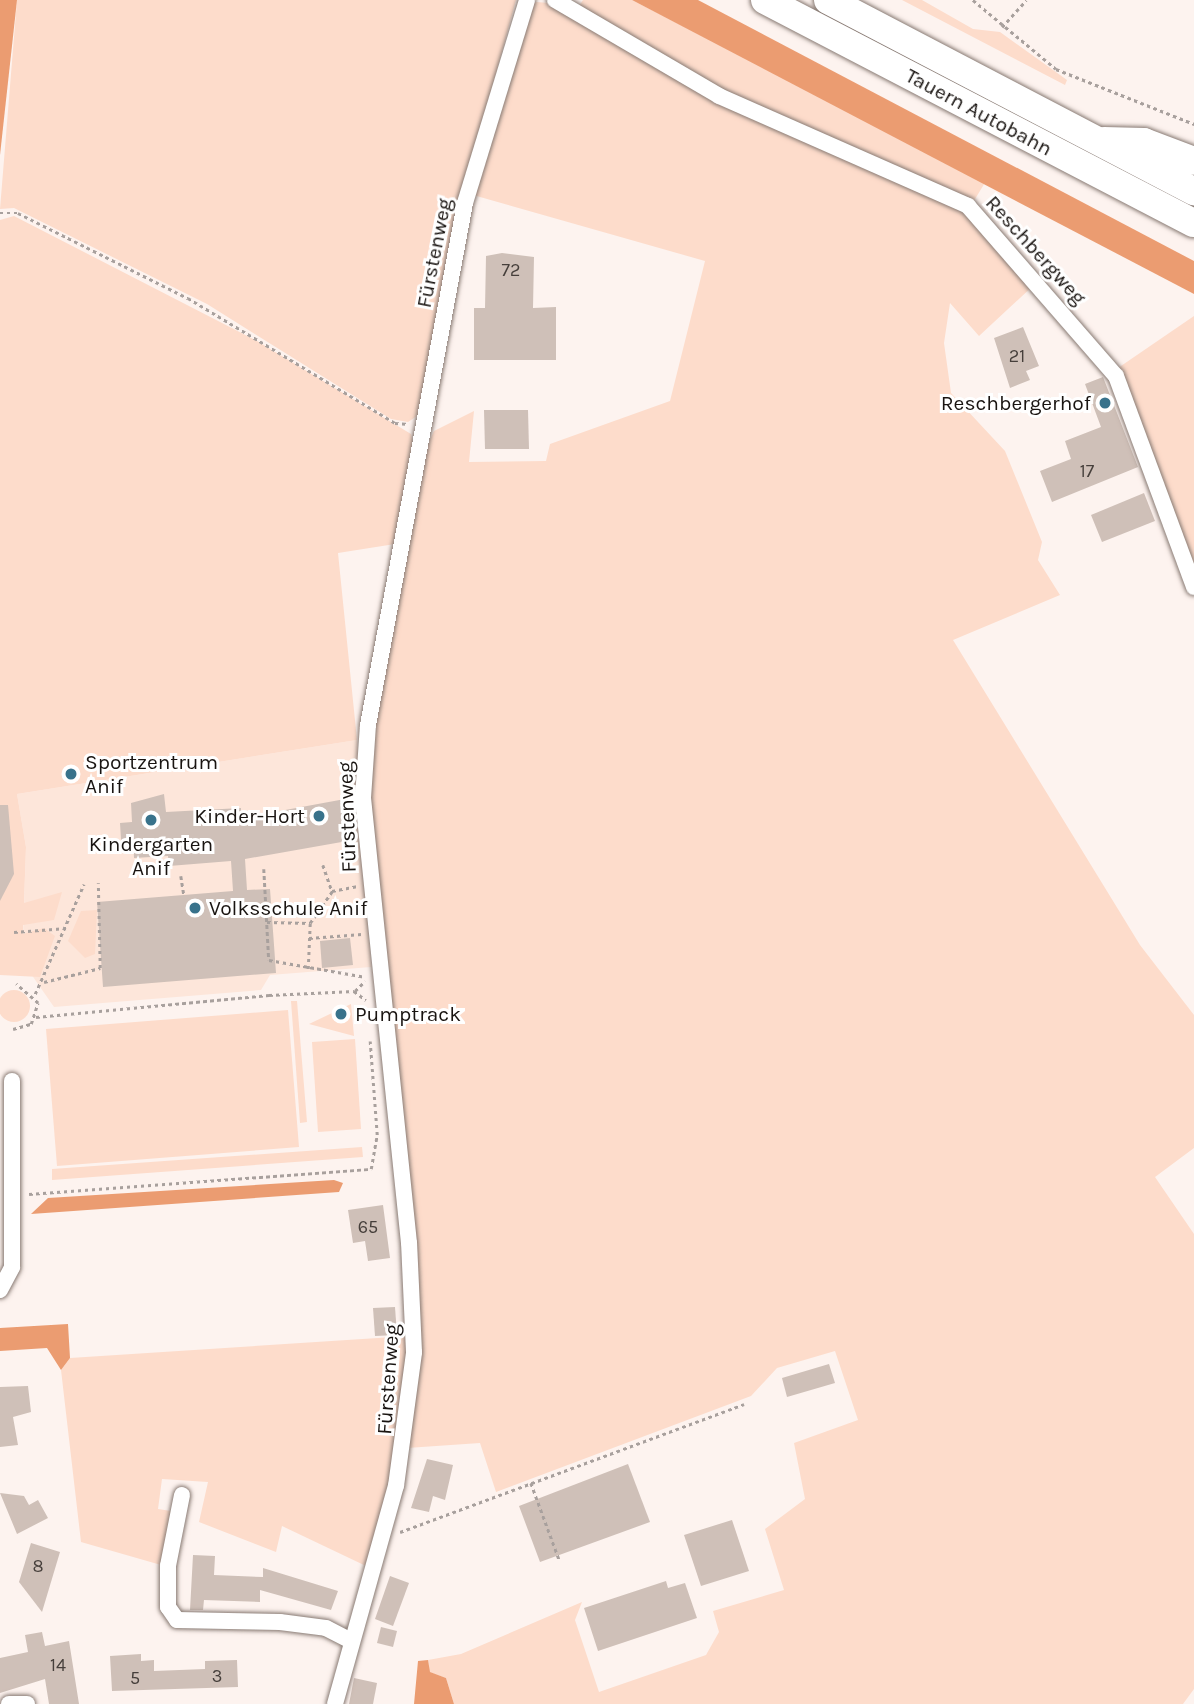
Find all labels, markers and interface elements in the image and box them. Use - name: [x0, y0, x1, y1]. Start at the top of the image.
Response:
- street label: Tauern Autobahn: [901, 63, 1057, 161]
- street label: Reschbergweg: [980, 190, 1092, 310]
- street label: Fürstenweg: [411, 196, 457, 310]
- house number: 72: [502, 259, 520, 281]
- house number: 21: [1009, 345, 1025, 367]
- place label: Reschbergerhof: [941, 390, 1091, 416]
- marker: Reschbergerhof: [1097, 395, 1113, 411]
- house number: 17: [1080, 460, 1094, 482]
- place label: Sportzentrum Anif: [85, 749, 218, 799]
- street label: Fürstenweg: [332, 761, 362, 873]
- marker: Sportzentrum Anif: [63, 766, 79, 782]
- place label: Kinder-Hort: [194, 803, 305, 829]
- marker: Kinder-Hort: [311, 808, 327, 824]
- marker: Kindergarten Anif: [143, 812, 159, 828]
- place label: Kindergarten Anif: [89, 831, 213, 881]
- place label: Volksschule Anif: [209, 895, 367, 921]
- marker: Volksschule Anif: [187, 900, 203, 916]
- place label: Pumptrack: [355, 1001, 461, 1027]
- marker: Pumptrack: [333, 1006, 349, 1022]
- house number: 65: [358, 1216, 378, 1238]
- street label: Fürstenweg: [372, 1323, 404, 1435]
- house number: 8: [32, 1555, 44, 1577]
- house number: 14: [50, 1654, 66, 1676]
- house number: 3: [212, 1665, 222, 1687]
- house number: 5: [130, 1667, 140, 1689]

